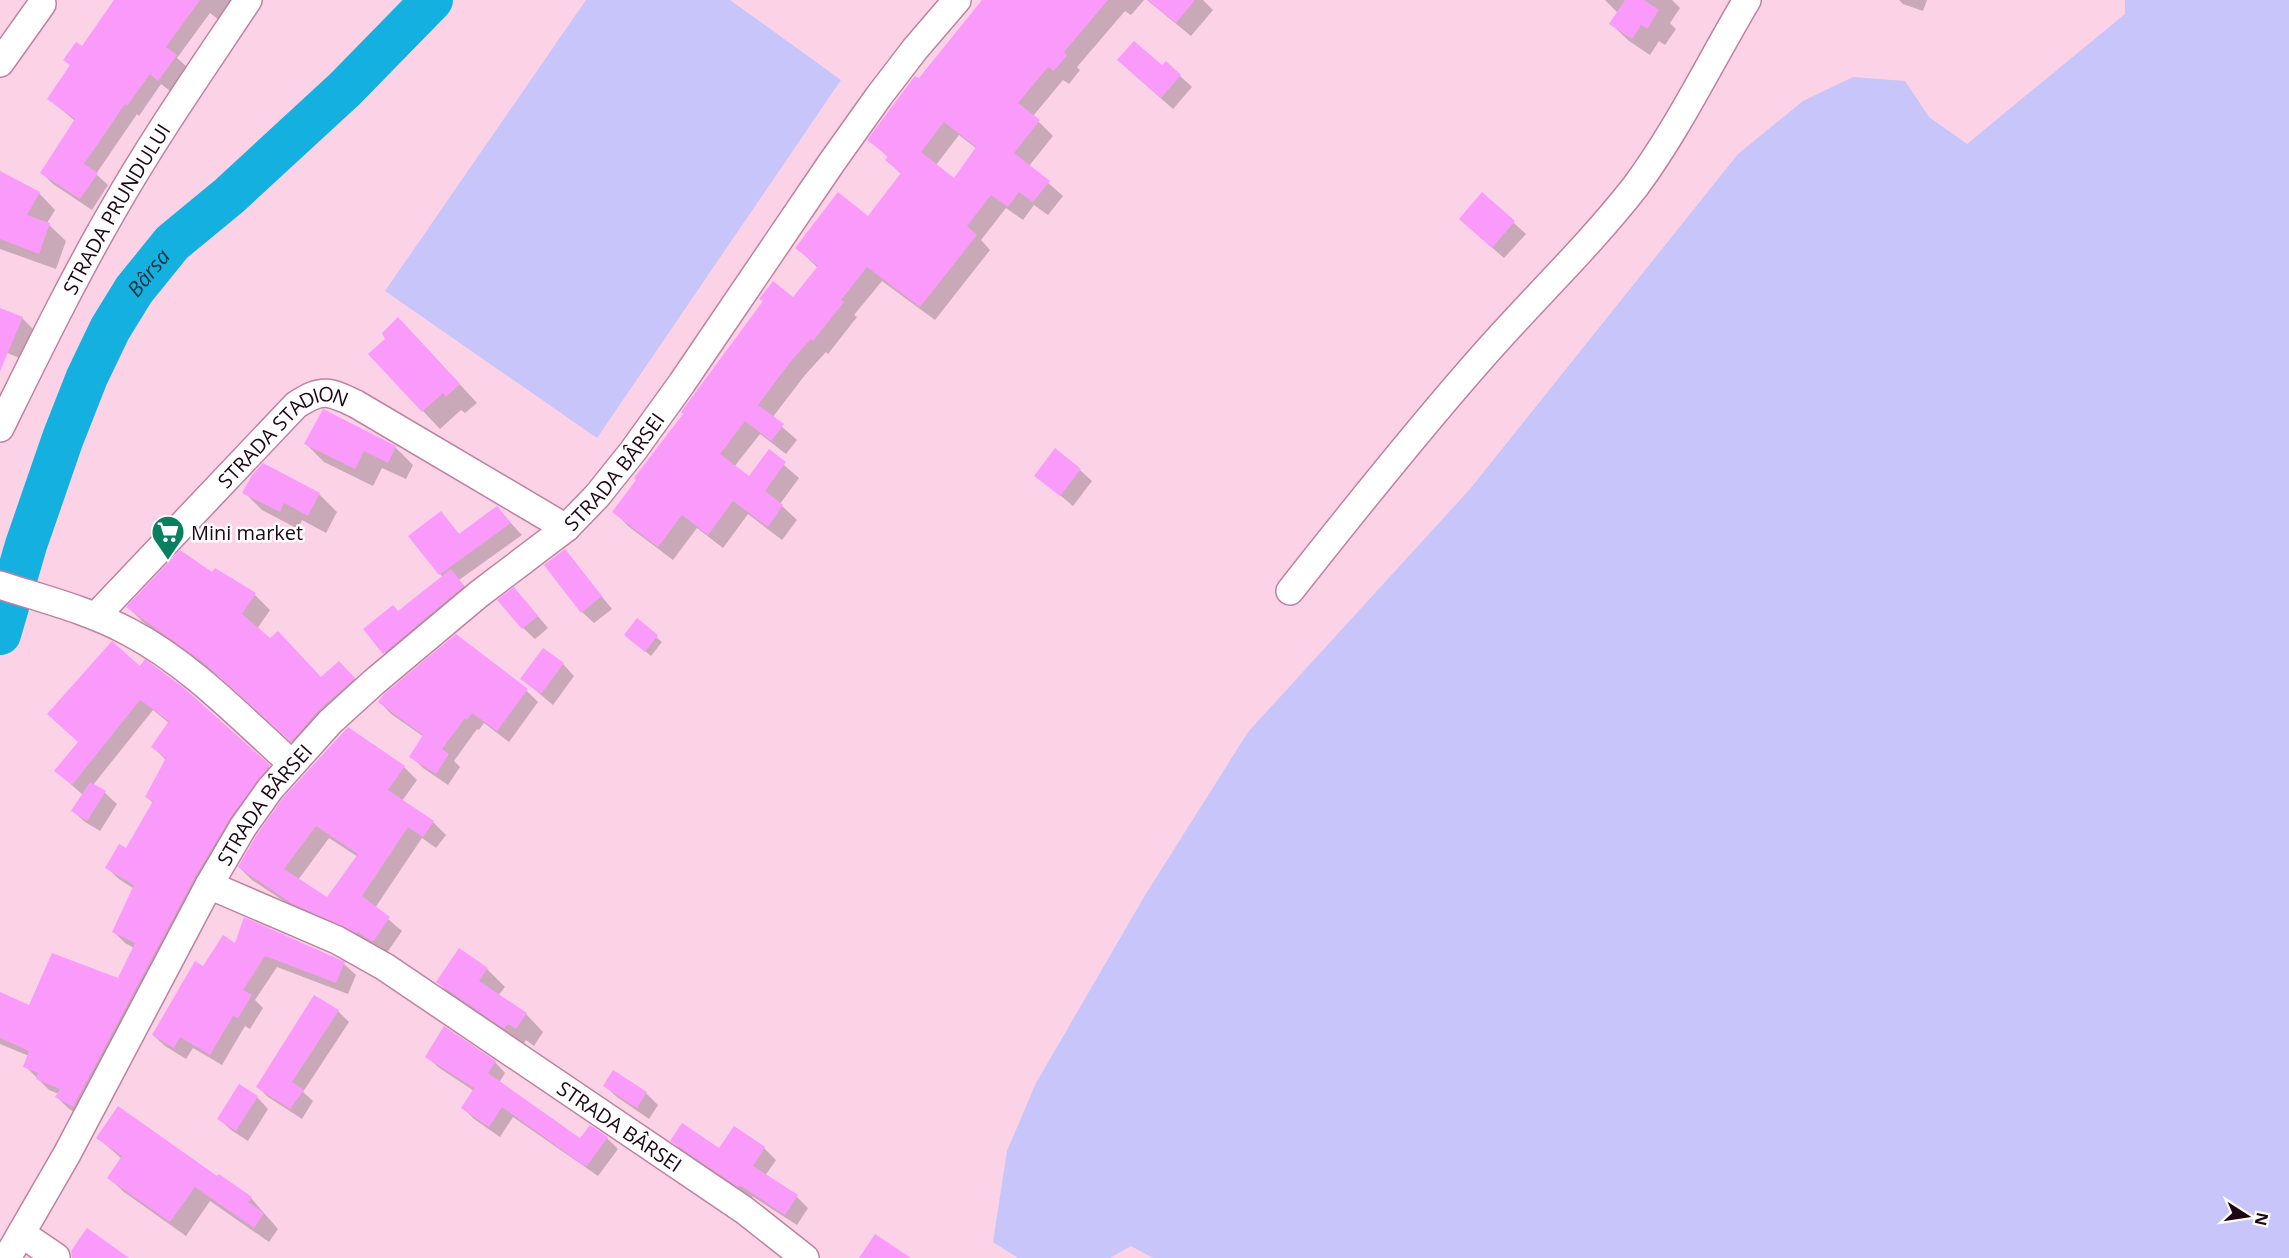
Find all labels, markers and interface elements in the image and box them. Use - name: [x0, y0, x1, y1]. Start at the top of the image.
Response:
- street label: STRADA PRUNDULUI: [56, 118, 176, 299]
- water label: Bârsa: [120, 243, 176, 302]
- street label: STRADA STADION: [211, 379, 353, 493]
- street label: STRADA BÂRSEI: [558, 407, 670, 536]
- supermarket icon: Mini market: [150, 514, 186, 561]
- place label: Mini market: [191, 519, 303, 546]
- street label: STRADA BÂRSEI: [210, 738, 318, 870]
- street label: STRADA BÂRSEI: [552, 1074, 687, 1178]
- north arrow: [2217, 1186, 2277, 1246]
- text: N: [2250, 1210, 2274, 1228]

